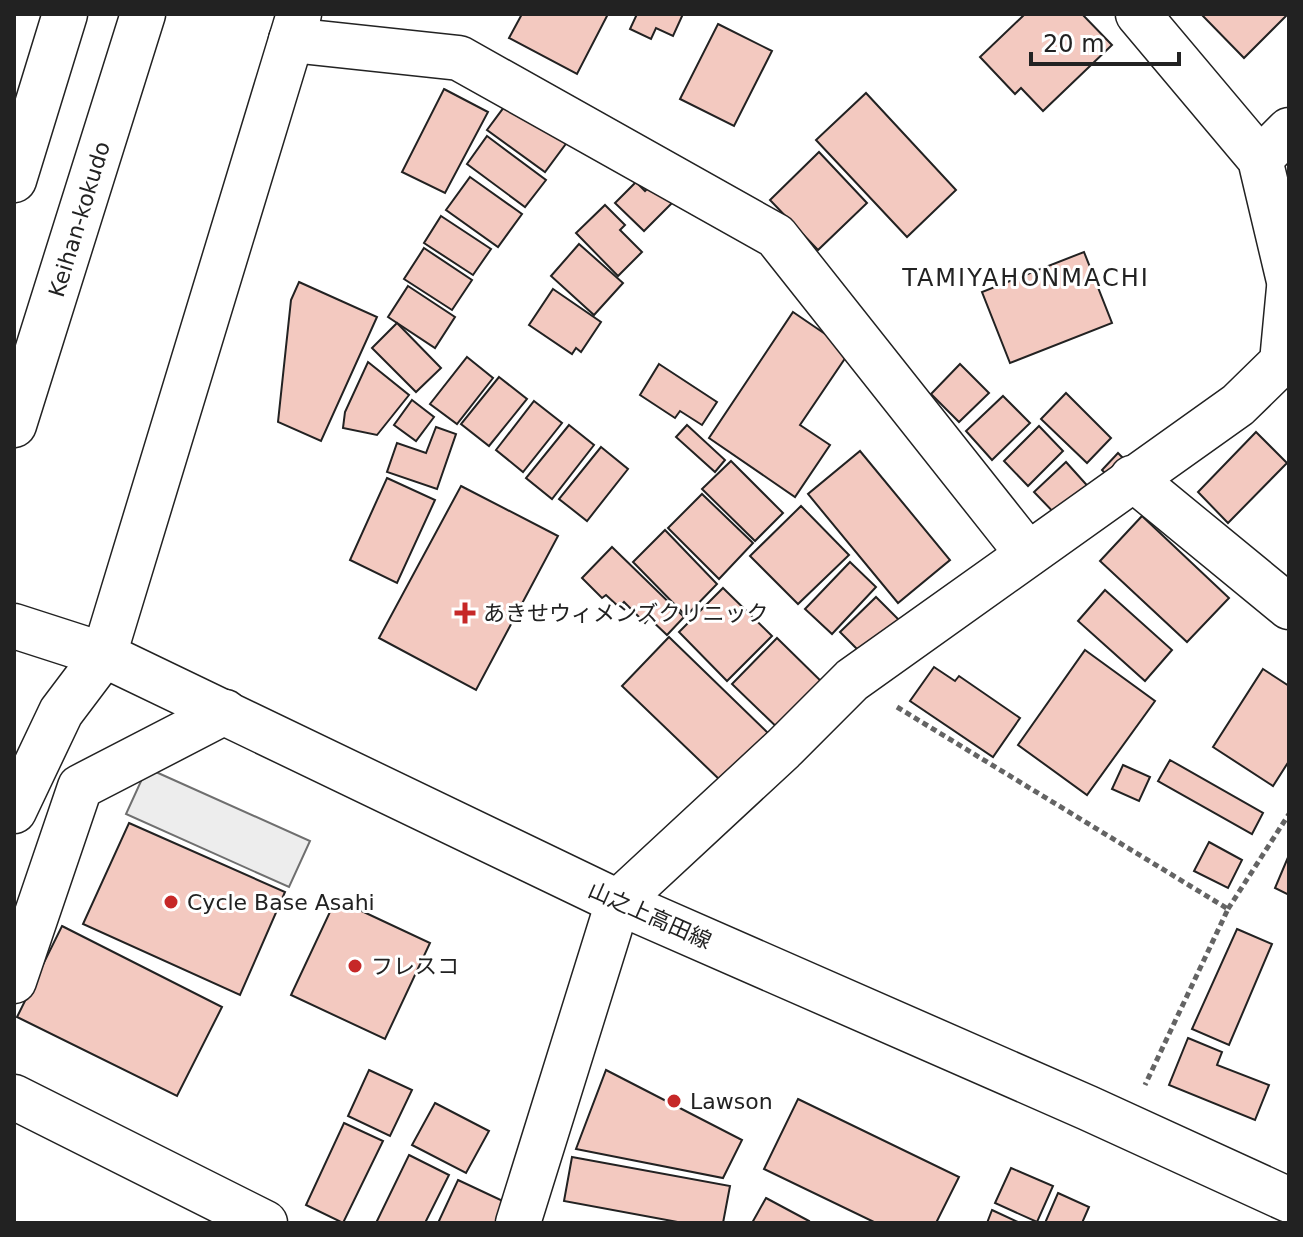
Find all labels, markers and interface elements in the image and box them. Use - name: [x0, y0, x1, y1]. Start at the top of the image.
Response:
- scale bar: [1031, 16, 1179, 66]
- text: 20 m: [1043, 30, 1105, 58]
- street label: Keihan-kokudo: [44, 138, 115, 300]
- district label: TAMIYAHONMACHI: [901, 264, 1150, 292]
- place label: あきせウィメンズクリニック: [483, 601, 769, 626]
- marker: あきせウィメンズクリニック: [454, 602, 476, 624]
- street label: 山之上高田線: [584, 877, 715, 954]
- place label: Cycle Base Asahi: [187, 890, 375, 915]
- marker: Cycle Base Asahi: [162, 893, 180, 911]
- place label: フレスコ: [371, 954, 459, 979]
- marker: フレスコ: [346, 957, 364, 975]
- place label: Lawson: [690, 1089, 773, 1114]
- marker: Lawson: [665, 1092, 683, 1110]

